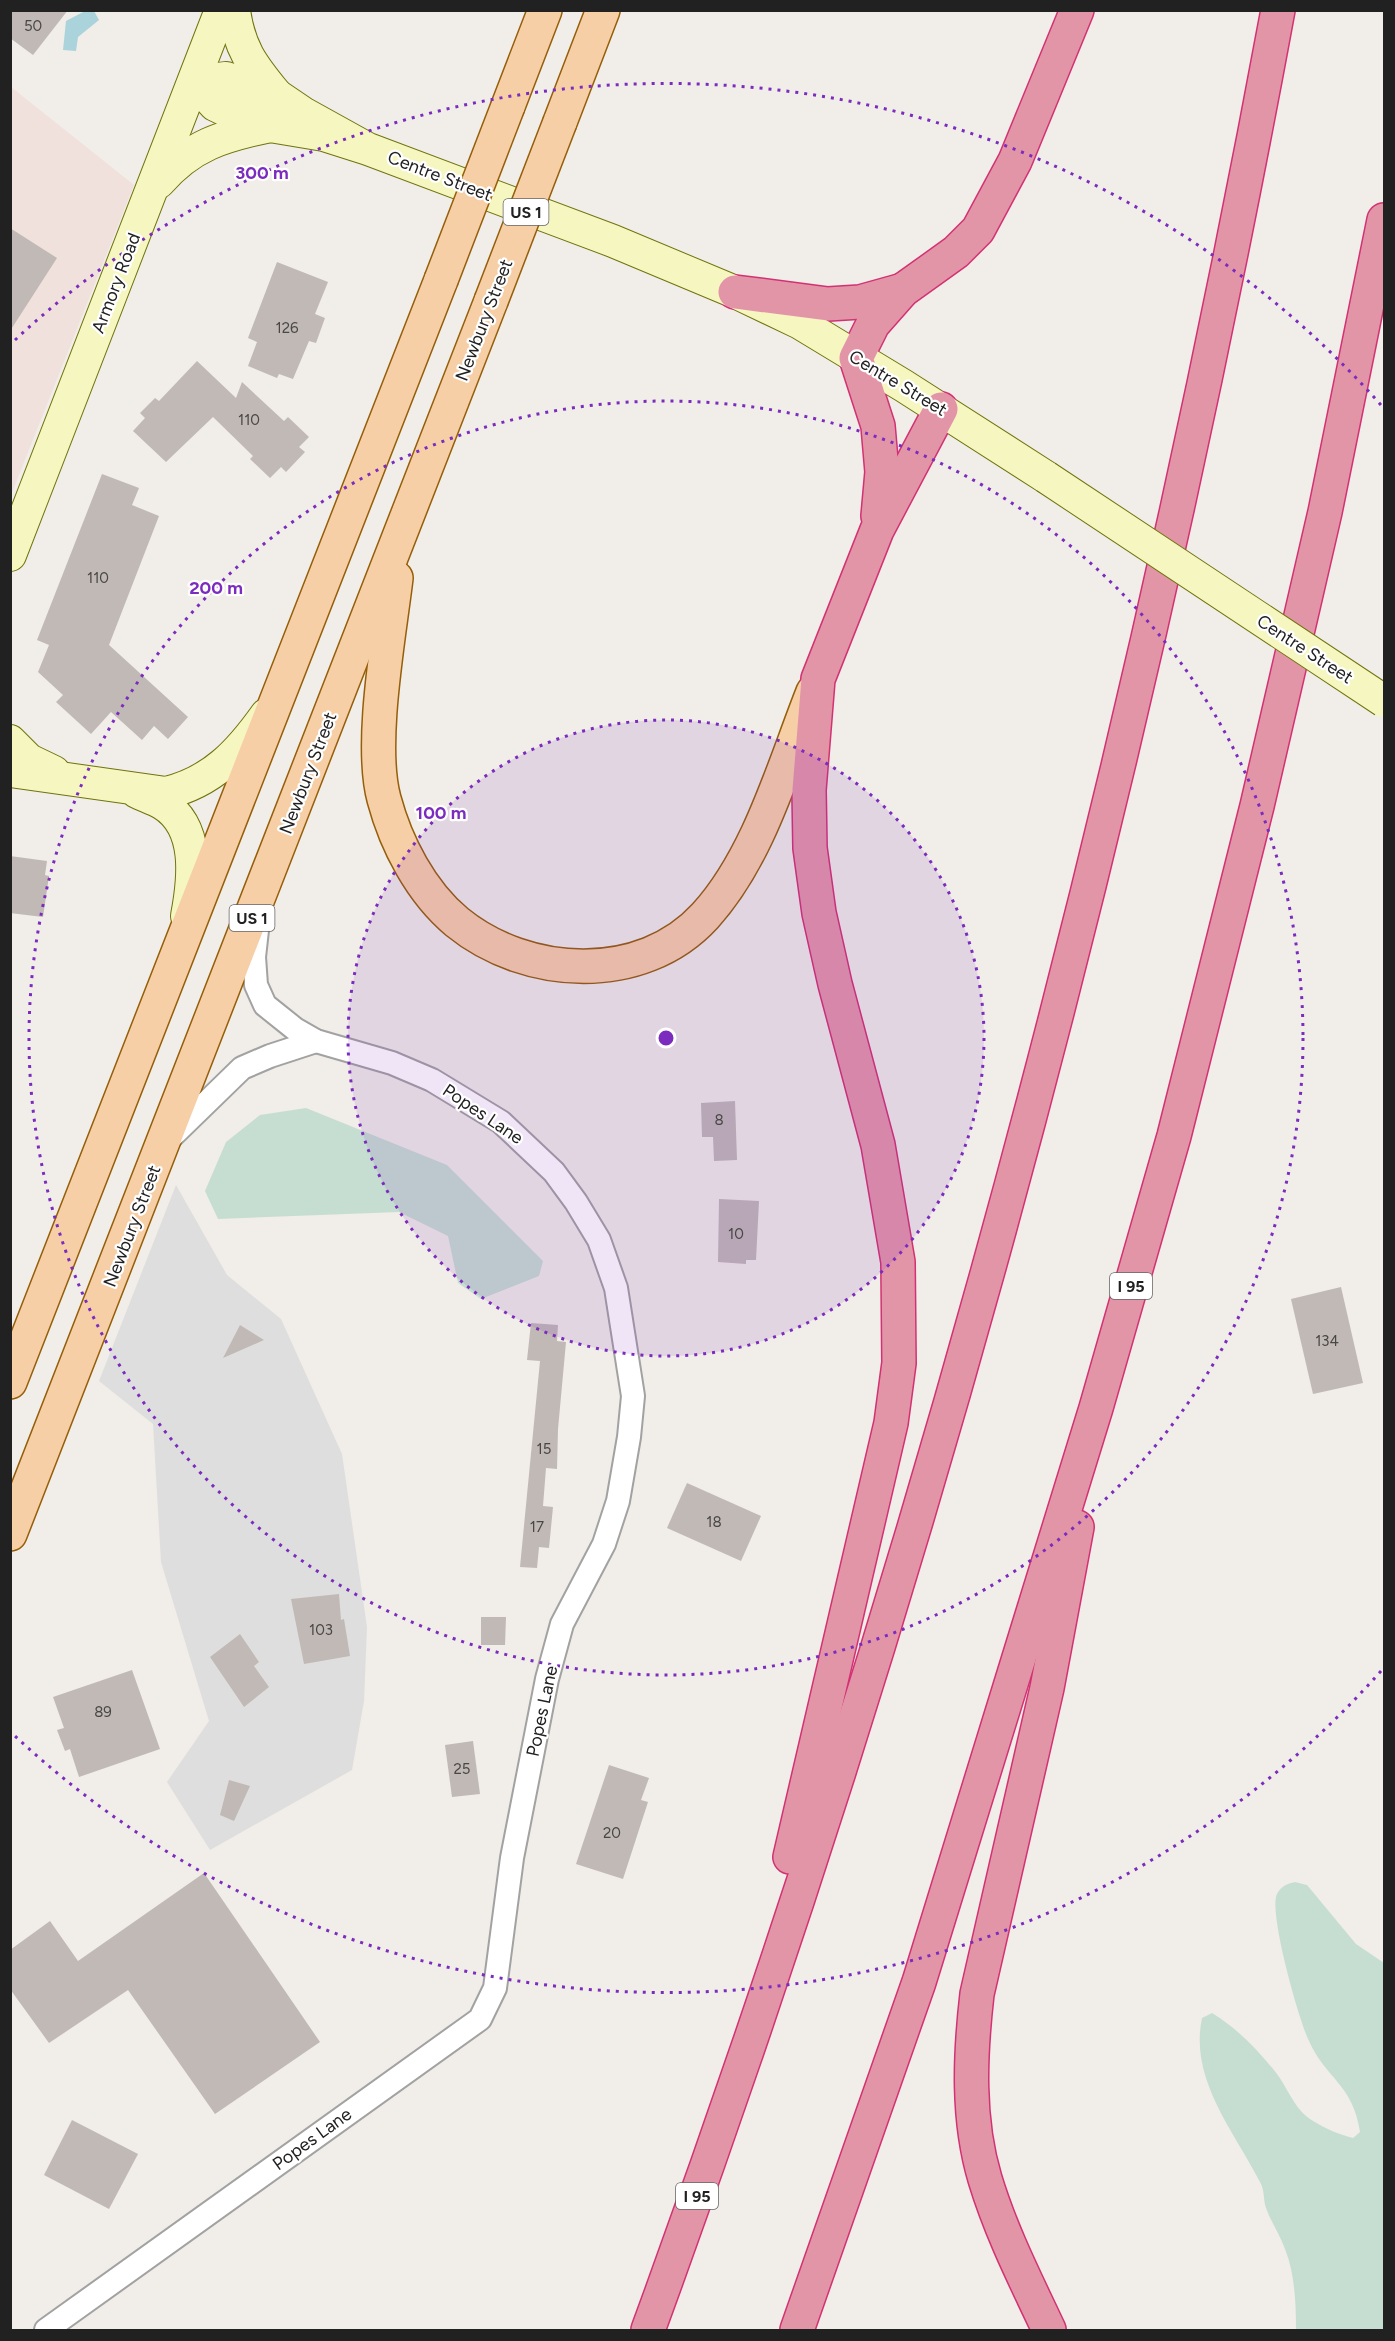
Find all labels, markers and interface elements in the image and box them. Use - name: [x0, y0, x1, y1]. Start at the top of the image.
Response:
- house number: 50: [24, 17, 42, 35]
- street label: Centre Street: [385, 146, 496, 206]
- text: 300 m: [235, 162, 289, 184]
- road number: US 1: [504, 199, 548, 225]
- street label: Armory Road: [87, 230, 145, 336]
- street label: Newbury Street: [451, 256, 517, 384]
- house number: 126: [275, 319, 299, 337]
- street label: Centre Street: [845, 345, 951, 421]
- house number: 110: [238, 411, 260, 429]
- house number: 110: [87, 569, 109, 587]
- text: 200 m: [189, 577, 243, 599]
- street label: Centre Street: [1253, 610, 1357, 688]
- street label: Newbury Street: [275, 709, 341, 837]
- text: 100 m: [416, 802, 466, 824]
- road number: US 1: [230, 905, 274, 931]
- centre of rings: [656, 1028, 676, 1048]
- street label: Popes Lane: [439, 1079, 528, 1149]
- house number: 8: [714, 1111, 724, 1129]
- street label: Newbury Street: [99, 1162, 165, 1290]
- house number: 10: [728, 1225, 744, 1243]
- road number: I 95: [1110, 1273, 1152, 1299]
- house number: 134: [1315, 1332, 1339, 1350]
- house number: 15: [537, 1440, 551, 1458]
- house number: 18: [706, 1513, 722, 1531]
- house number: 17: [530, 1518, 544, 1536]
- house number: 103: [309, 1621, 333, 1639]
- street label: Popes Lane: [522, 1663, 562, 1758]
- house number: 89: [94, 1703, 112, 1721]
- house number: 25: [453, 1760, 471, 1778]
- house number: 20: [603, 1824, 621, 1842]
- street label: Popes Lane: [268, 2103, 356, 2175]
- road number: I 95: [676, 2183, 718, 2209]

